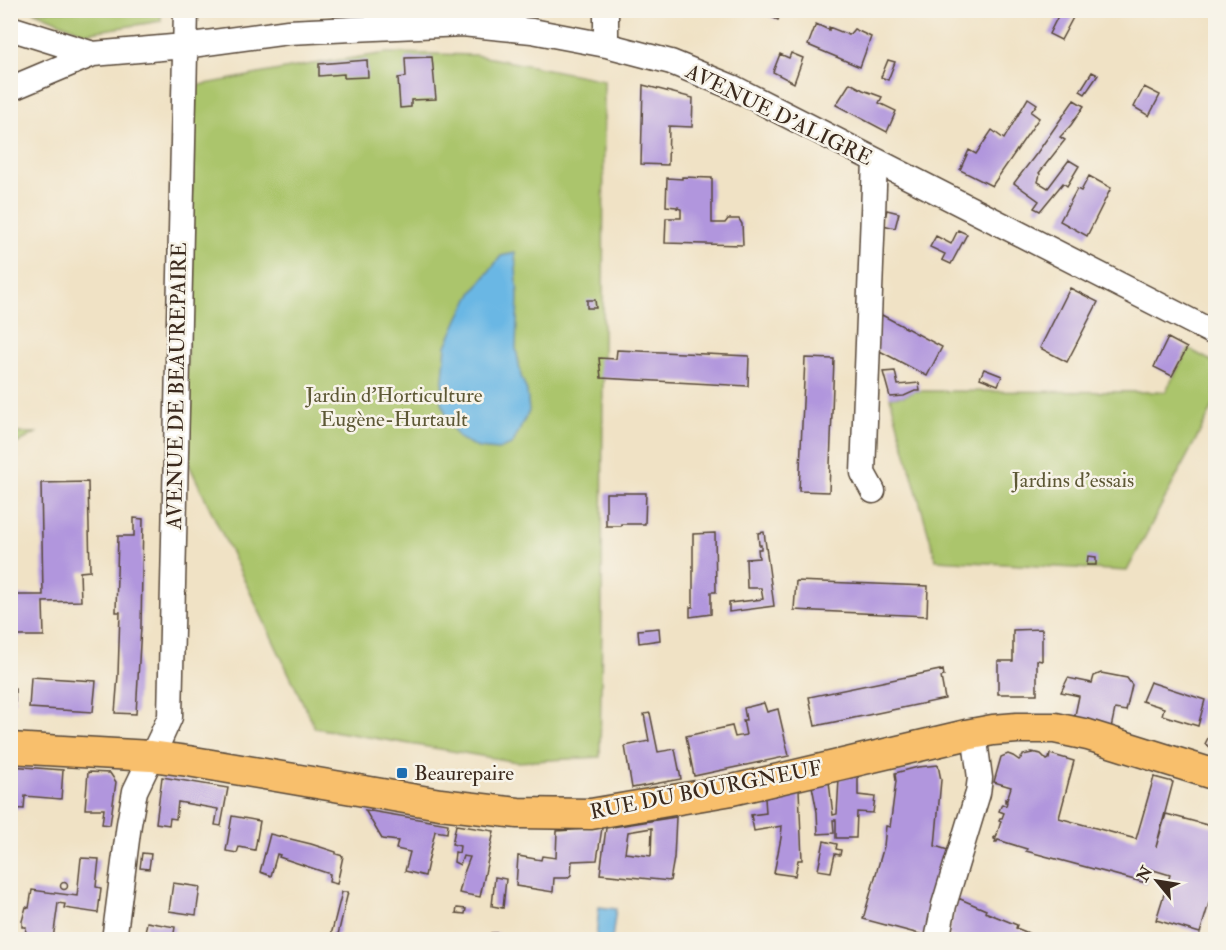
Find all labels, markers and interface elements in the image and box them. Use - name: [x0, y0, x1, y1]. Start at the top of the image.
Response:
- street label: AVENUE D'ALIGRE: [680, 58, 877, 172]
- street label: AVENUE DE BEAUREPAIRE: [161, 242, 193, 531]
- park label: Jardin d'Horticulture Eugène-Hurtault: [304, 382, 483, 433]
- park label: Jardins d’essais: [1011, 467, 1134, 494]
- street label: RUE DU BOURGNEUF: [588, 754, 824, 826]
- place label: Beaurepaire: [414, 760, 514, 787]
- marker: Beaurepaire: [395, 766, 409, 780]
- north arrow: [1127, 851, 1187, 911]
- text: N: [1132, 862, 1157, 886]

